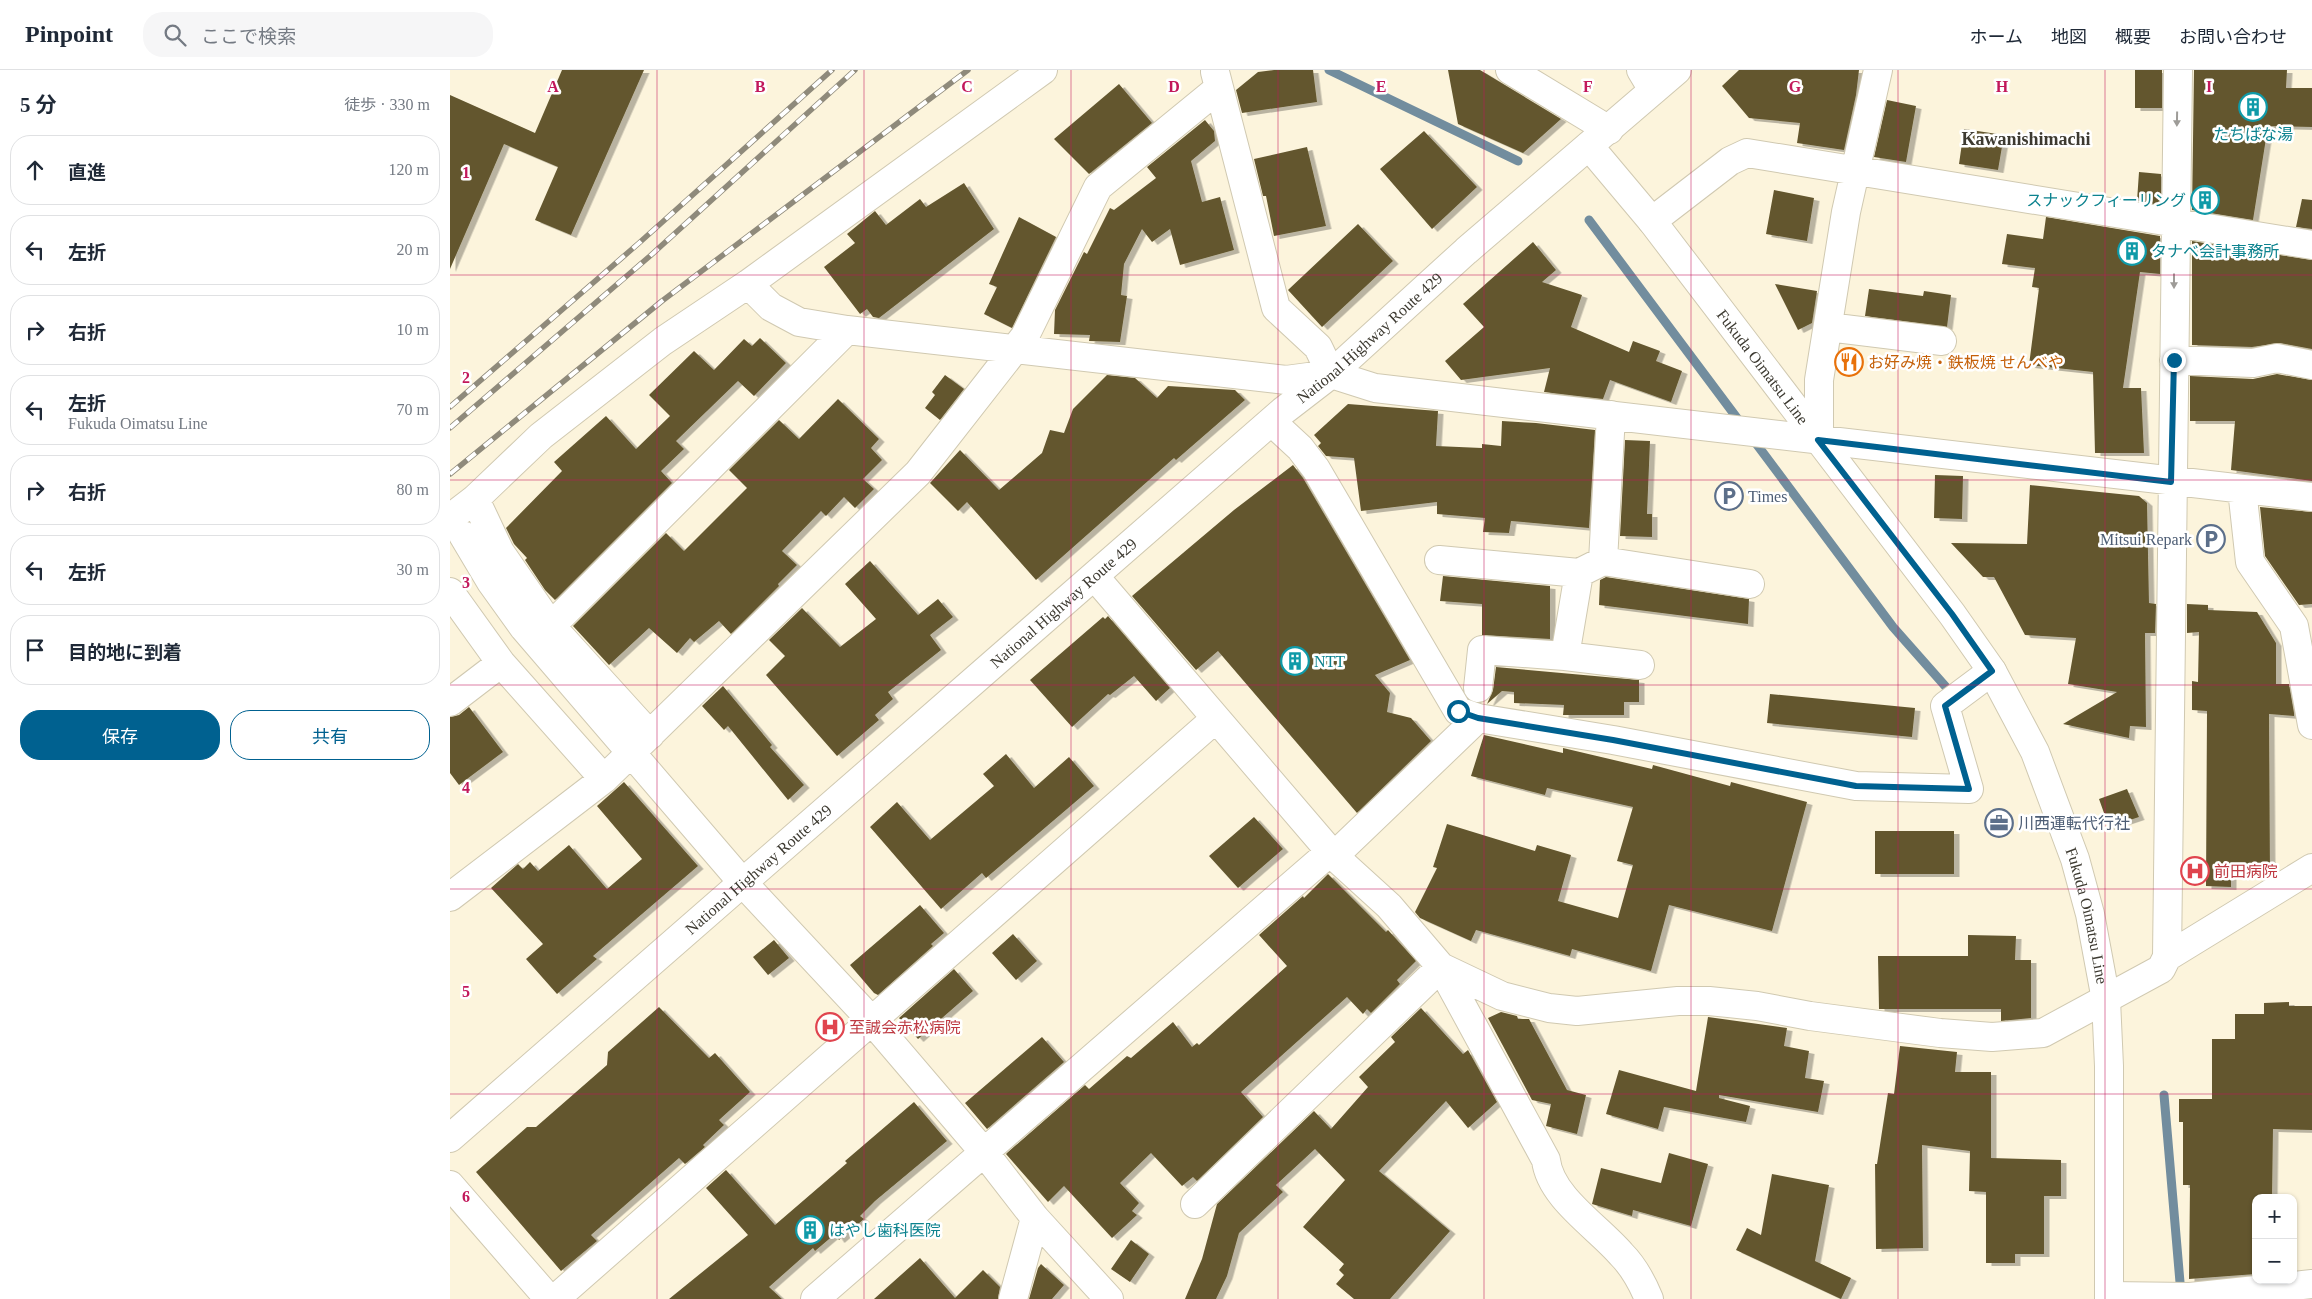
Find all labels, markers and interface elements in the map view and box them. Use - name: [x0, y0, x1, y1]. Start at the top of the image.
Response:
- search box: [143, 12, 493, 57]
- text: Pinpoint: [25, 21, 113, 47]
- icon: search: [161, 21, 189, 49]
- text: ここで検索: [201, 26, 296, 47]
- text: ホーム: [1970, 27, 2023, 47]
- text: 地図: [2051, 27, 2087, 47]
- text: 概要: [2115, 27, 2151, 47]
- text: お問い合わせ: [2179, 27, 2287, 47]
- text: A: [547, 78, 559, 95]
- text: B: [755, 78, 766, 95]
- text: C: [961, 78, 973, 95]
- text: D: [1168, 78, 1180, 95]
- text: E: [1376, 78, 1386, 95]
- text: F: [1583, 78, 1593, 95]
- text: G: [1789, 78, 1802, 95]
- text: H: [1996, 78, 2009, 95]
- text: I: [2206, 78, 2212, 95]
- building icon: たちばな湯: [2238, 92, 2268, 122]
- text: 5 分: [20, 93, 57, 117]
- text: 徒歩 · 330 m: [344, 96, 430, 113]
- one-way arrow: [2173, 111, 2181, 127]
- place label: たちばな湯: [2213, 126, 2293, 143]
- district label: Kawanishimachi: [1961, 129, 2091, 149]
- icon: ahead: [21, 156, 49, 184]
- text: 120 m: [389, 161, 429, 178]
- text: 直進: [68, 162, 106, 183]
- text: 1: [462, 164, 470, 181]
- building icon: スナックフィーリング: [2190, 185, 2220, 215]
- place label: スナックフィーリング: [2026, 192, 2186, 209]
- icon: left: [21, 236, 49, 264]
- building icon: タナベ会計事務所: [2117, 236, 2147, 266]
- text: 20 m: [397, 241, 429, 258]
- text: 左折: [68, 242, 106, 263]
- place label: タナベ会計事務所: [2151, 243, 2279, 260]
- street label: National Highway Route 429: [1293, 269, 1445, 406]
- one-way arrow: [2170, 273, 2178, 289]
- street label: Fukuda Oimatsu Line: [1714, 306, 1812, 427]
- icon: right: [21, 316, 49, 344]
- text: 10 m: [397, 321, 429, 338]
- text: 右折: [68, 322, 106, 343]
- restaurant icon: お好み焼・鉄板焼 せんべや: [1834, 347, 1864, 377]
- route end: [2163, 349, 2186, 372]
- place label: お好み焼・鉄板焼 せんべや: [1868, 354, 2064, 371]
- text: 2: [462, 369, 470, 386]
- text: 左折: [68, 393, 106, 414]
- icon: left: [21, 396, 49, 424]
- text: 70 m: [397, 401, 429, 418]
- text: Fukuda Oimatsu Line: [68, 415, 208, 432]
- icon: right: [21, 476, 49, 504]
- text: 80 m: [397, 481, 429, 498]
- parking icon: Times: [1714, 481, 1744, 511]
- text: 右折: [68, 482, 106, 503]
- place label: Times: [1748, 488, 1787, 505]
- parking icon: Mitsui Repark: [2196, 524, 2226, 554]
- place label: Mitsui Repark: [2100, 531, 2192, 549]
- street label: National Highway Route 429: [987, 535, 1140, 671]
- icon: left: [21, 556, 49, 584]
- text: 30 m: [397, 561, 429, 578]
- text: 左折: [68, 562, 106, 583]
- text: 3: [462, 574, 470, 591]
- icon: arrive: [21, 636, 49, 664]
- text: 目的地に到着: [68, 642, 182, 663]
- building icon: NTT: [1280, 646, 1310, 676]
- place label: NTT: [1314, 653, 1345, 670]
- route start: [1447, 700, 1470, 723]
- button: 保存: [20, 710, 220, 760]
- button: 共有: [230, 710, 430, 760]
- text: 4: [462, 779, 470, 796]
- street label: National Highway Route 429: [682, 801, 835, 937]
- office icon: 川西運転代行社: [1984, 808, 2014, 838]
- place label: 川西運転代行社: [2018, 815, 2130, 832]
- street label: Fukuda Oimatsu Line: [2063, 845, 2111, 985]
- hospital icon: 前田病院: [2180, 856, 2210, 886]
- place label: 前田病院: [2214, 863, 2278, 880]
- text: 5: [462, 983, 470, 1000]
- hospital icon: 至誠会赤松病院: [815, 1012, 845, 1042]
- place label: 至誠会赤松病院: [849, 1019, 961, 1036]
- text: 6: [462, 1188, 470, 1205]
- map controls: [2252, 1194, 2297, 1284]
- button: +: [2252, 1194, 2297, 1239]
- building icon: はやし歯科医院: [795, 1215, 825, 1245]
- place label: はやし歯科医院: [829, 1222, 941, 1239]
- button: −: [2252, 1239, 2297, 1284]

